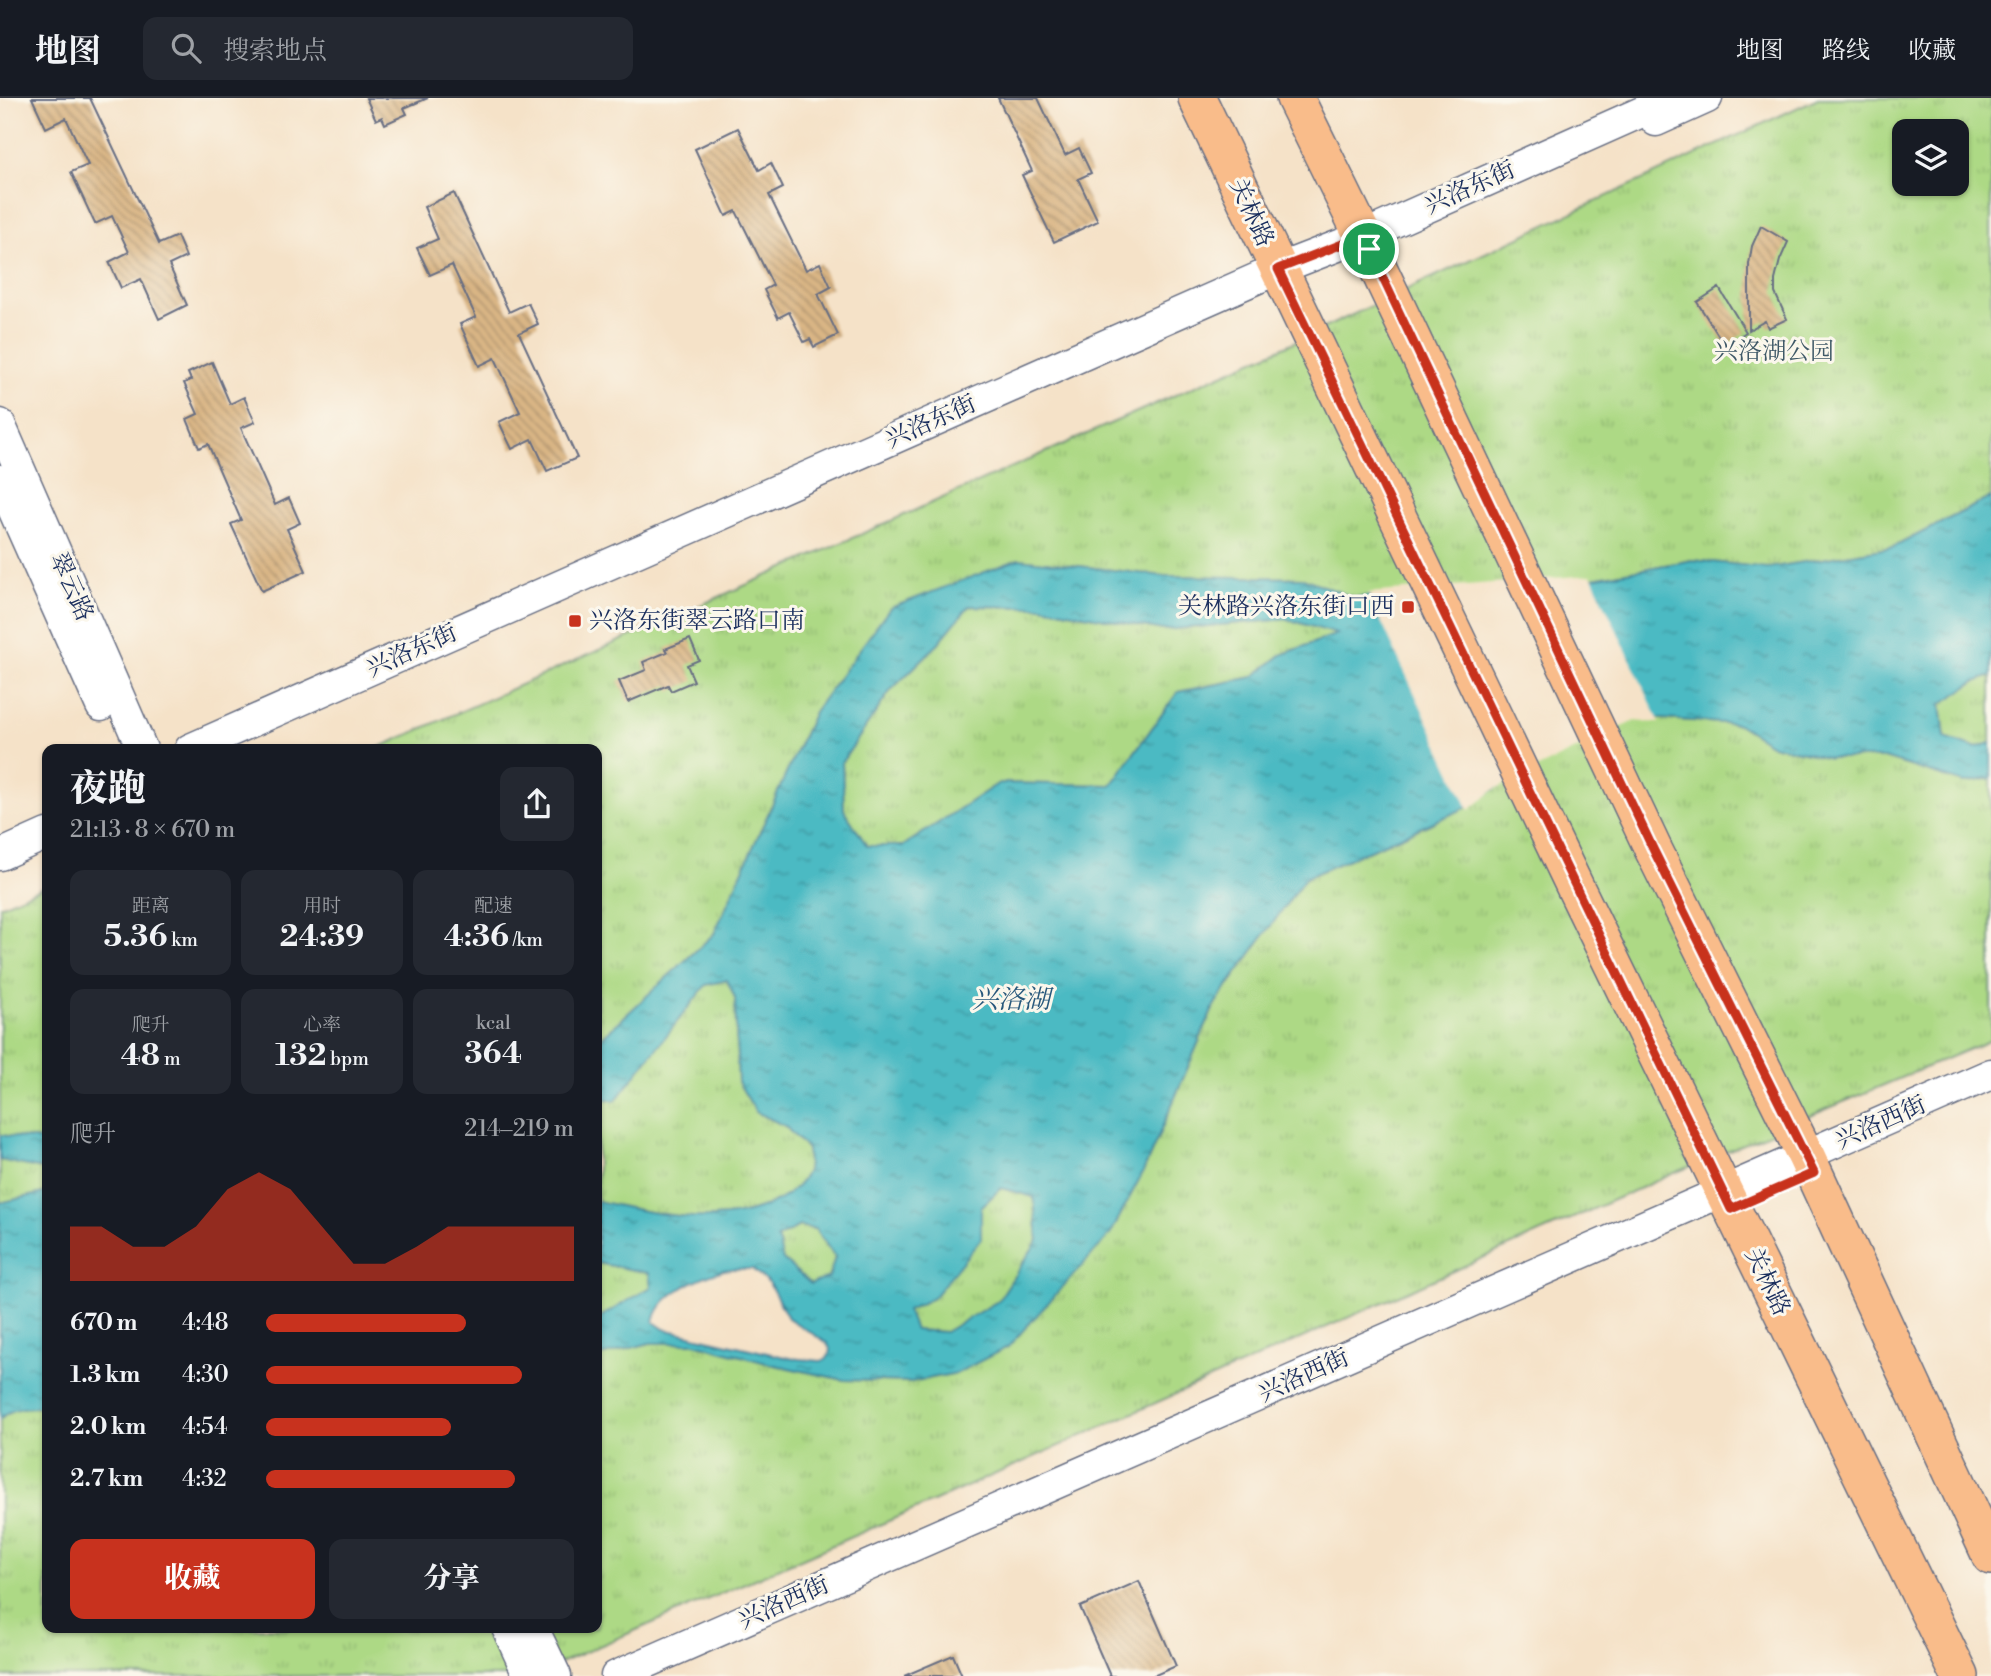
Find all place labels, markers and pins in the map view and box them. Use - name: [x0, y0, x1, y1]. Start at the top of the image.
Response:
- pin: [1339, 219, 1399, 279]
- place label: 关林路兴洛东街口西: [1178, 592, 1394, 622]
- marker: 关林路兴洛东街口西: [1400, 599, 1416, 615]
- place label: 兴洛东街翠云路口南: [589, 606, 805, 636]
- marker: 兴洛东街翠云路口南: [567, 613, 583, 629]

